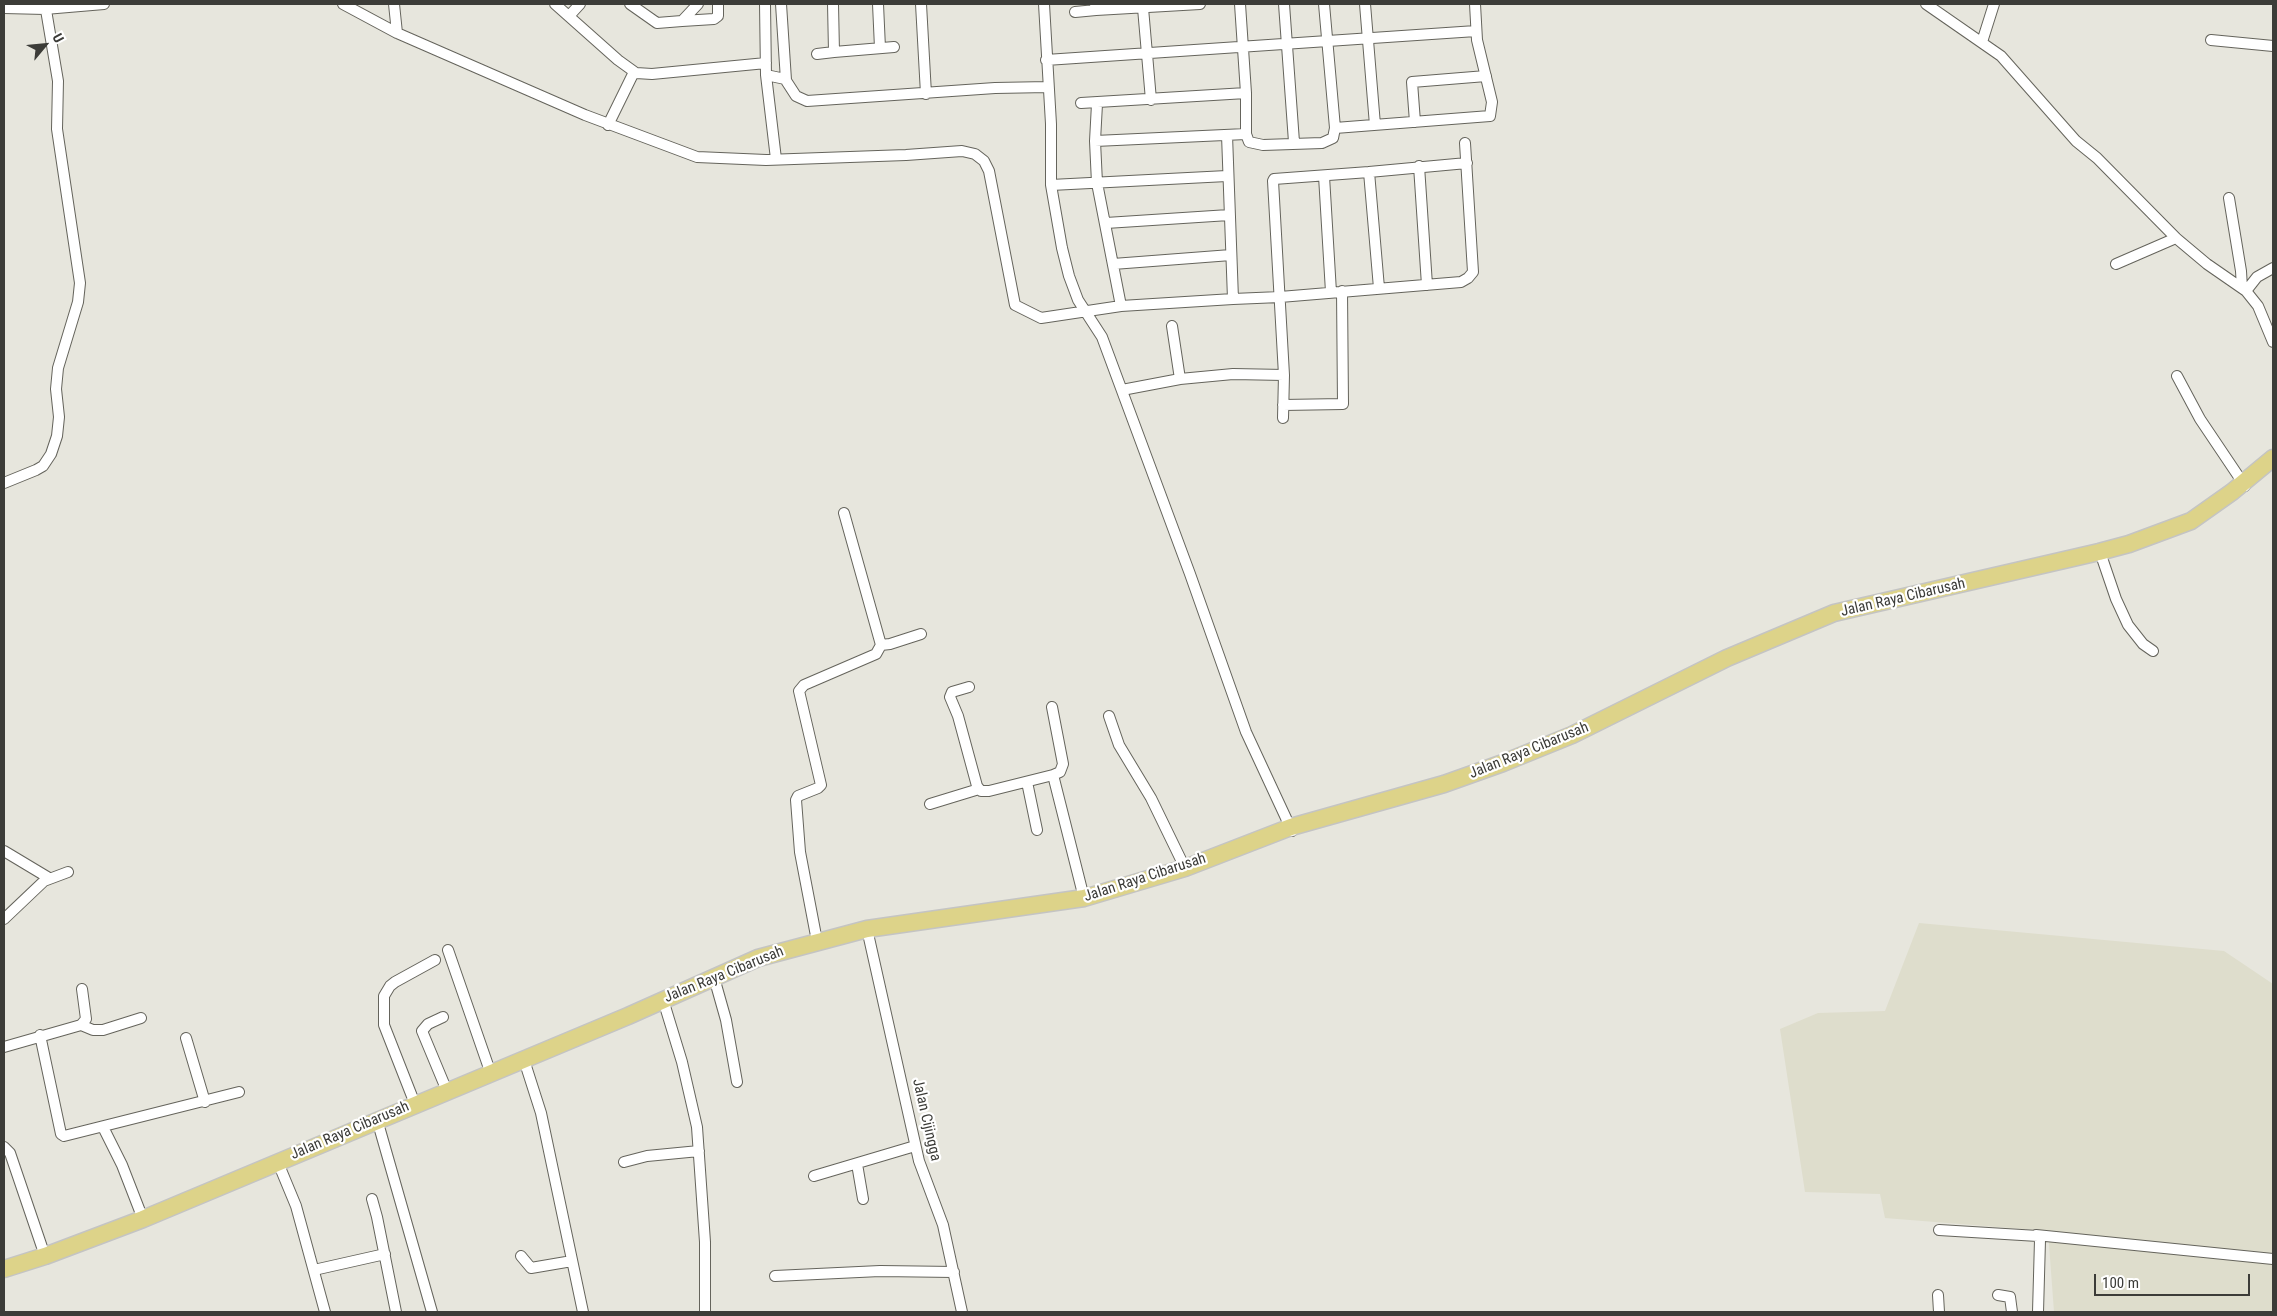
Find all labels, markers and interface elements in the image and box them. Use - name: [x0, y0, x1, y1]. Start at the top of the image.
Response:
- north arrow: [20, 20, 70, 70]
- text: U: [49, 31, 67, 45]
- street label: Jalan Raya Cibarusah: [1839, 575, 1967, 621]
- street label: Jalan Raya Cibarusah: [1467, 719, 1591, 783]
- street label: Jalan Raya Cibarusah: [1082, 850, 1208, 906]
- street label: Jalan Raya Cibarusah: [662, 943, 786, 1007]
- street label: Jalan Cijingga: [908, 1077, 944, 1163]
- street label: Jalan Raya Cibarusah: [288, 1098, 412, 1164]
- scale bar: [2097, 1264, 2253, 1296]
- text: 100 m: [2102, 1274, 2139, 1292]

